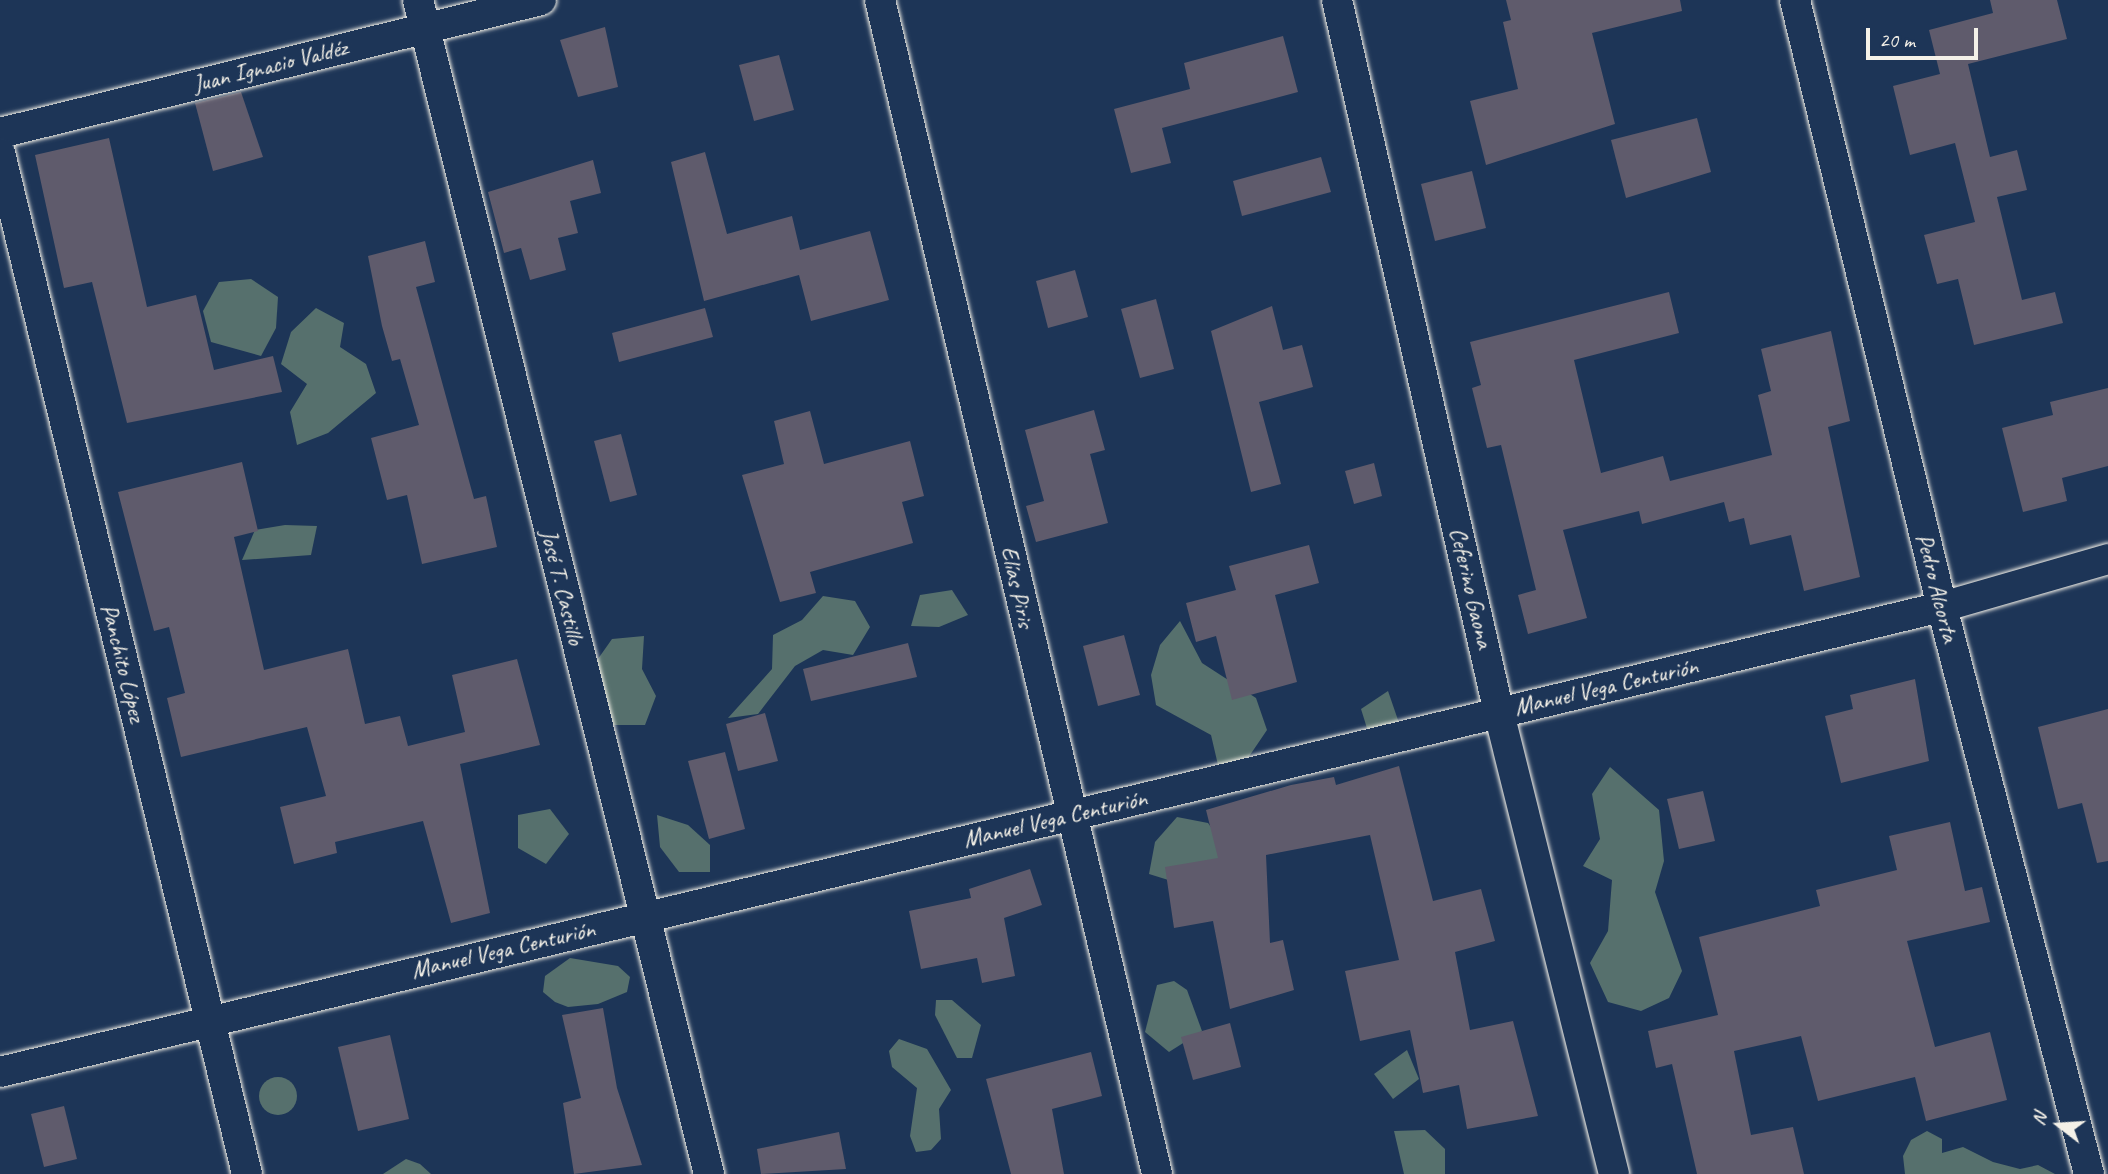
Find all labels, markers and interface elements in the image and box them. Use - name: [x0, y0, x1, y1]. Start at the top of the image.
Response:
- scale bar: [1870, 14, 1982, 58]
- text: 20 m: [1879, 27, 1915, 53]
- street label: Juan Ignacio Valdéz: [189, 33, 351, 99]
- street label: Ceferino Gaona: [1443, 525, 1499, 651]
- street label: José T. Castillo: [534, 526, 590, 648]
- street label: Pedro Alcorta: [1910, 531, 1964, 645]
- street label: Elías Piris: [994, 543, 1040, 631]
- street label: Panchito López: [94, 601, 152, 725]
- street label: Manuel Vega Centurión: [1512, 652, 1700, 722]
- street label: Manuel Vega Centurión: [961, 784, 1149, 854]
- street label: Manuel Vega Centurión: [409, 915, 597, 985]
- north arrow: [2024, 1090, 2094, 1160]
- text: N: [2026, 1110, 2052, 1128]

